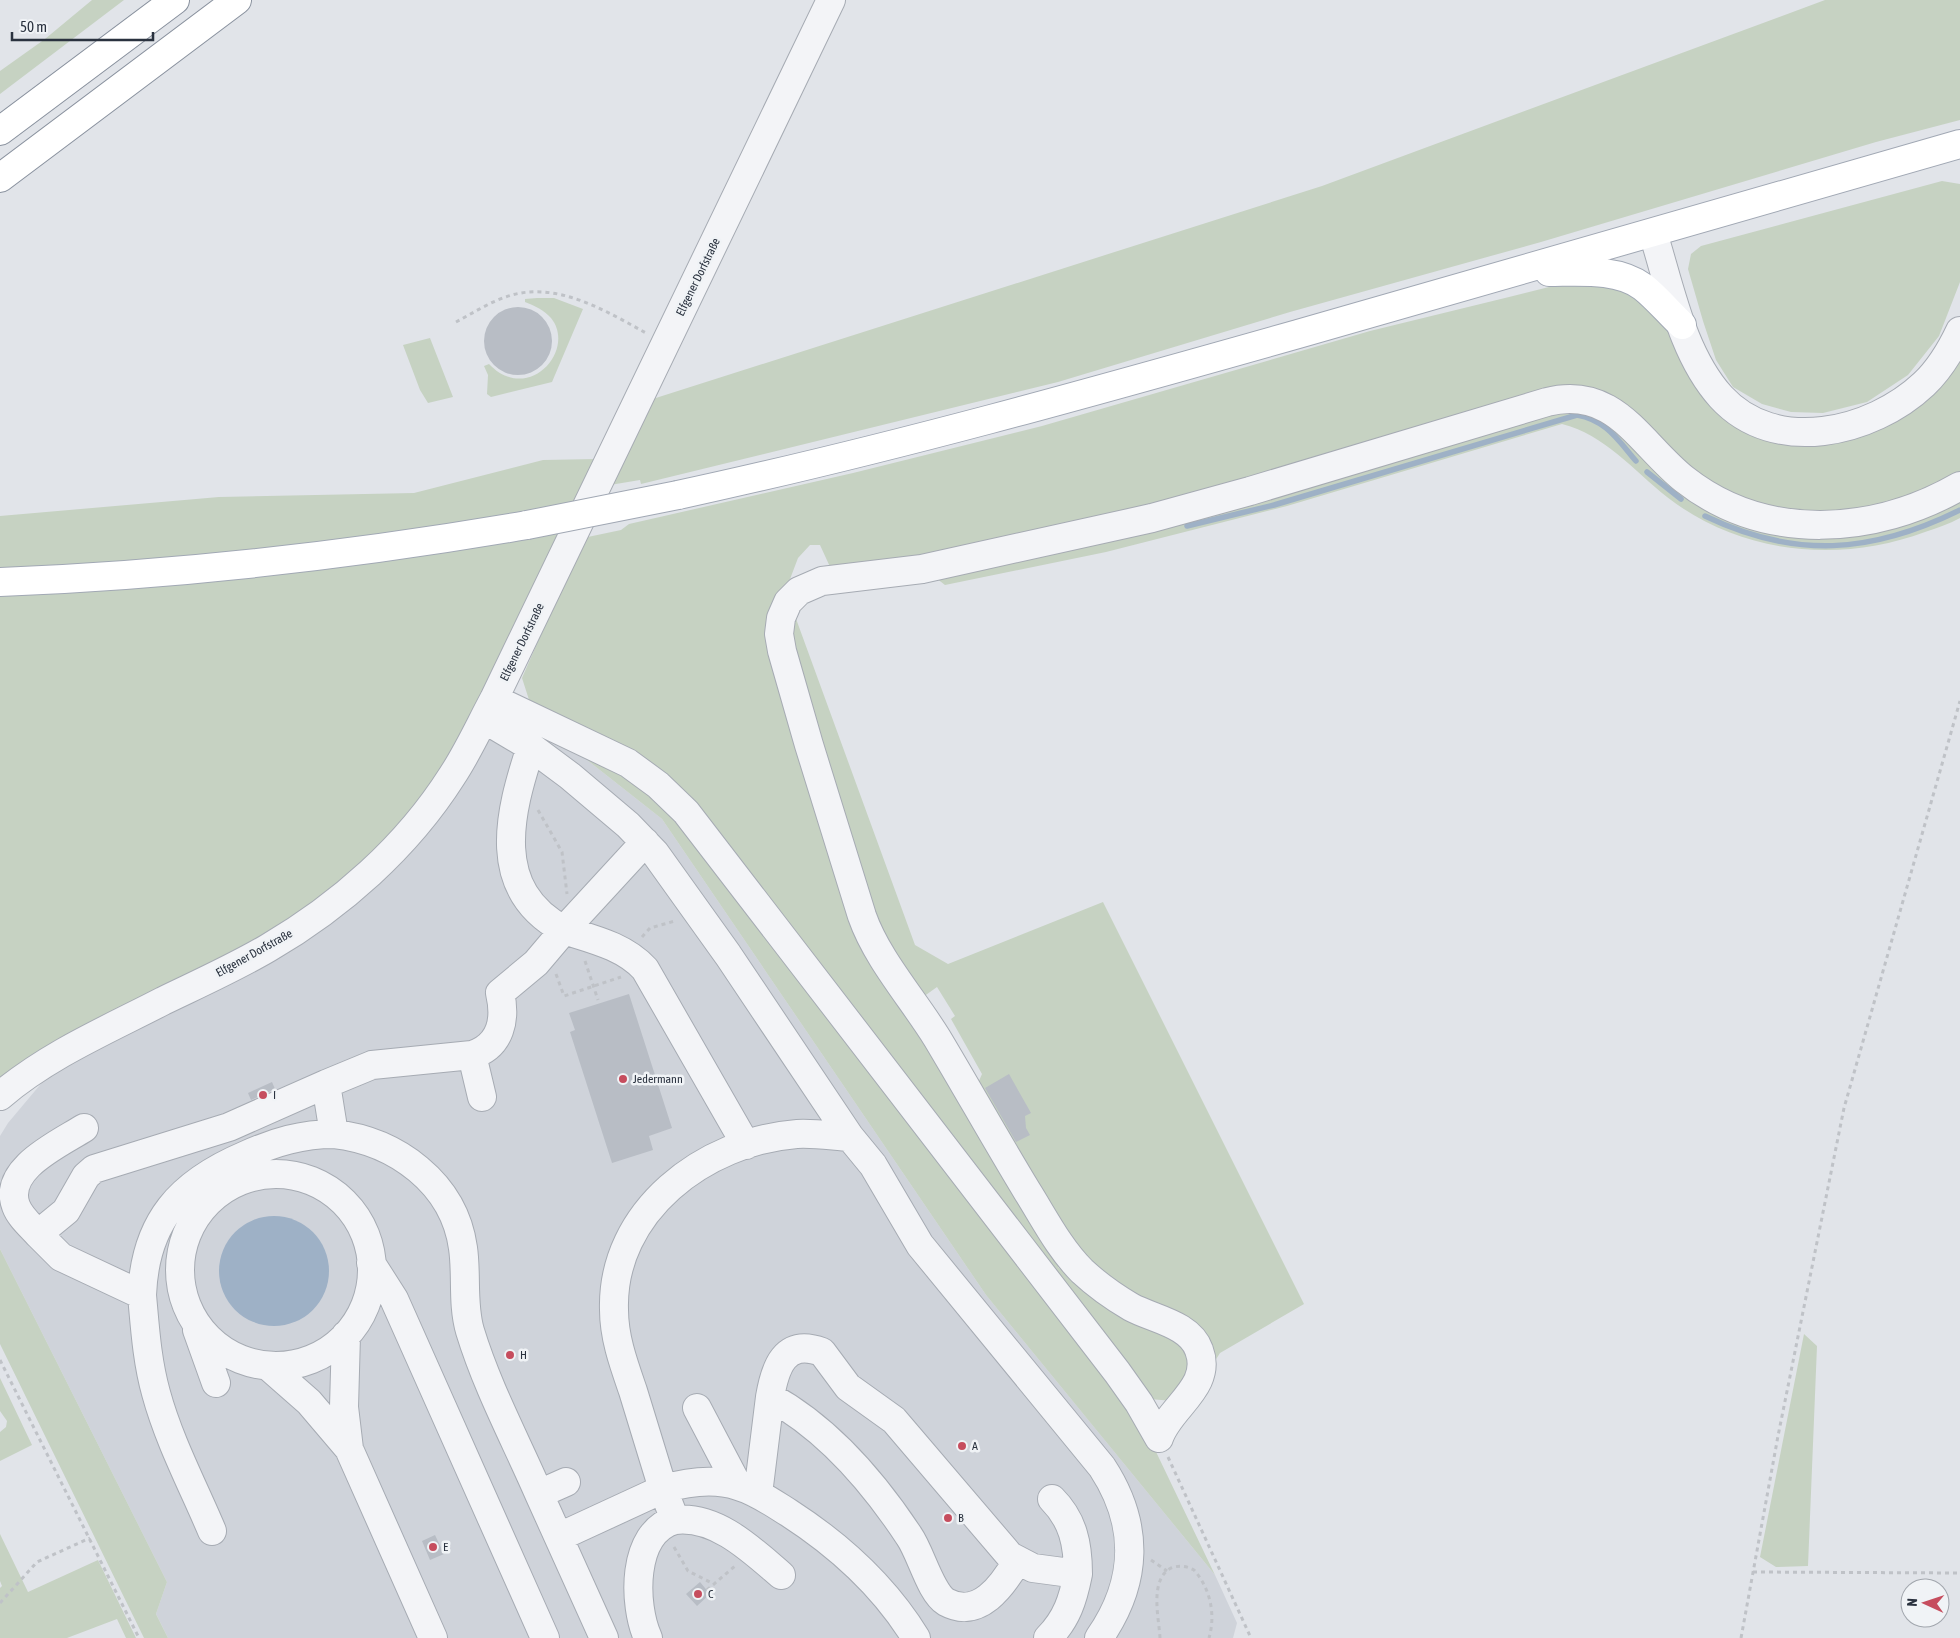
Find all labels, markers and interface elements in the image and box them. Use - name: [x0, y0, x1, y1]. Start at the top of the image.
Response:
- scale bar: [12, 10, 154, 42]
- text: 50 m: [20, 18, 47, 35]
- street label: Elfgener Dorfstraße: [673, 236, 723, 318]
- street label: Elfgener Dorfstraße: [497, 601, 547, 683]
- street label: Elfgener Dorfstraße: [213, 926, 295, 980]
- place label: Jedermann: [633, 1072, 683, 1086]
- marker: Jedermann: [617, 1073, 629, 1085]
- place label: I: [273, 1088, 276, 1102]
- marker: I: [257, 1089, 269, 1101]
- place label: H: [520, 1348, 527, 1362]
- marker: H: [504, 1349, 516, 1361]
- place label: A: [972, 1439, 978, 1453]
- marker: A: [956, 1440, 968, 1452]
- place label: B: [958, 1511, 964, 1525]
- marker: B: [942, 1512, 954, 1524]
- place label: E: [443, 1540, 448, 1554]
- marker: E: [427, 1541, 439, 1553]
- north arrow: [1900, 1578, 1950, 1628]
- place label: C: [708, 1587, 714, 1601]
- marker: C: [692, 1588, 704, 1600]
- text: N: [1904, 1598, 1920, 1607]

